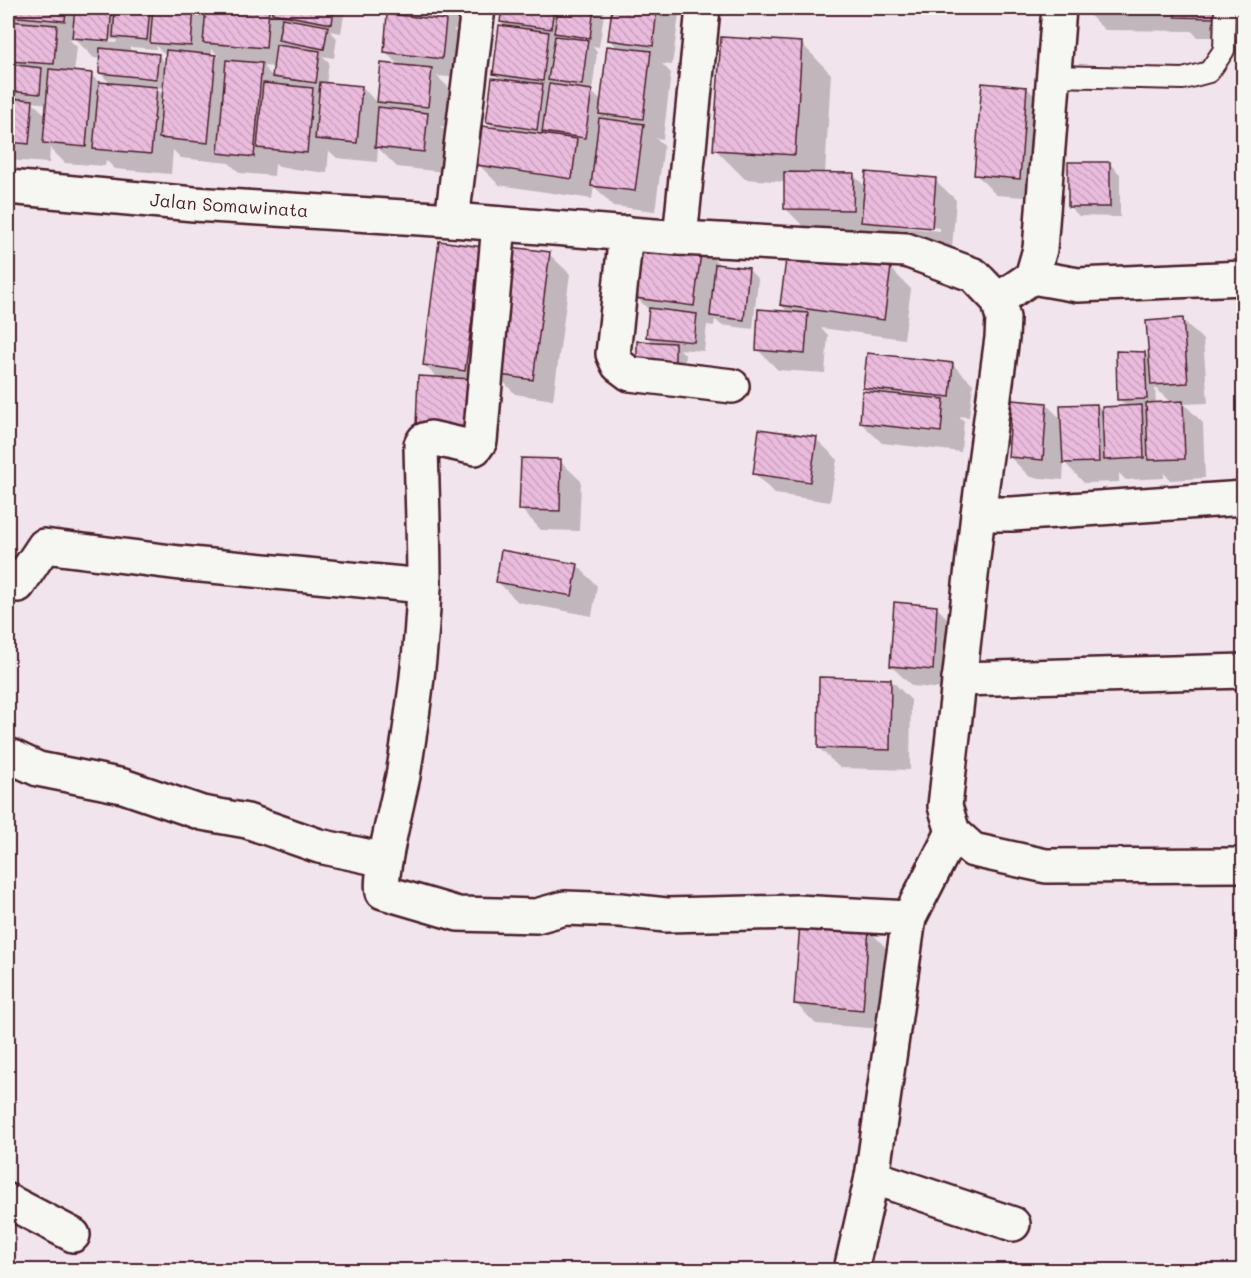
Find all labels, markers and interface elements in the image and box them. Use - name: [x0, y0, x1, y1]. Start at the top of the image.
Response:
- street label: Jalan Somawinata: [149, 187, 309, 222]

